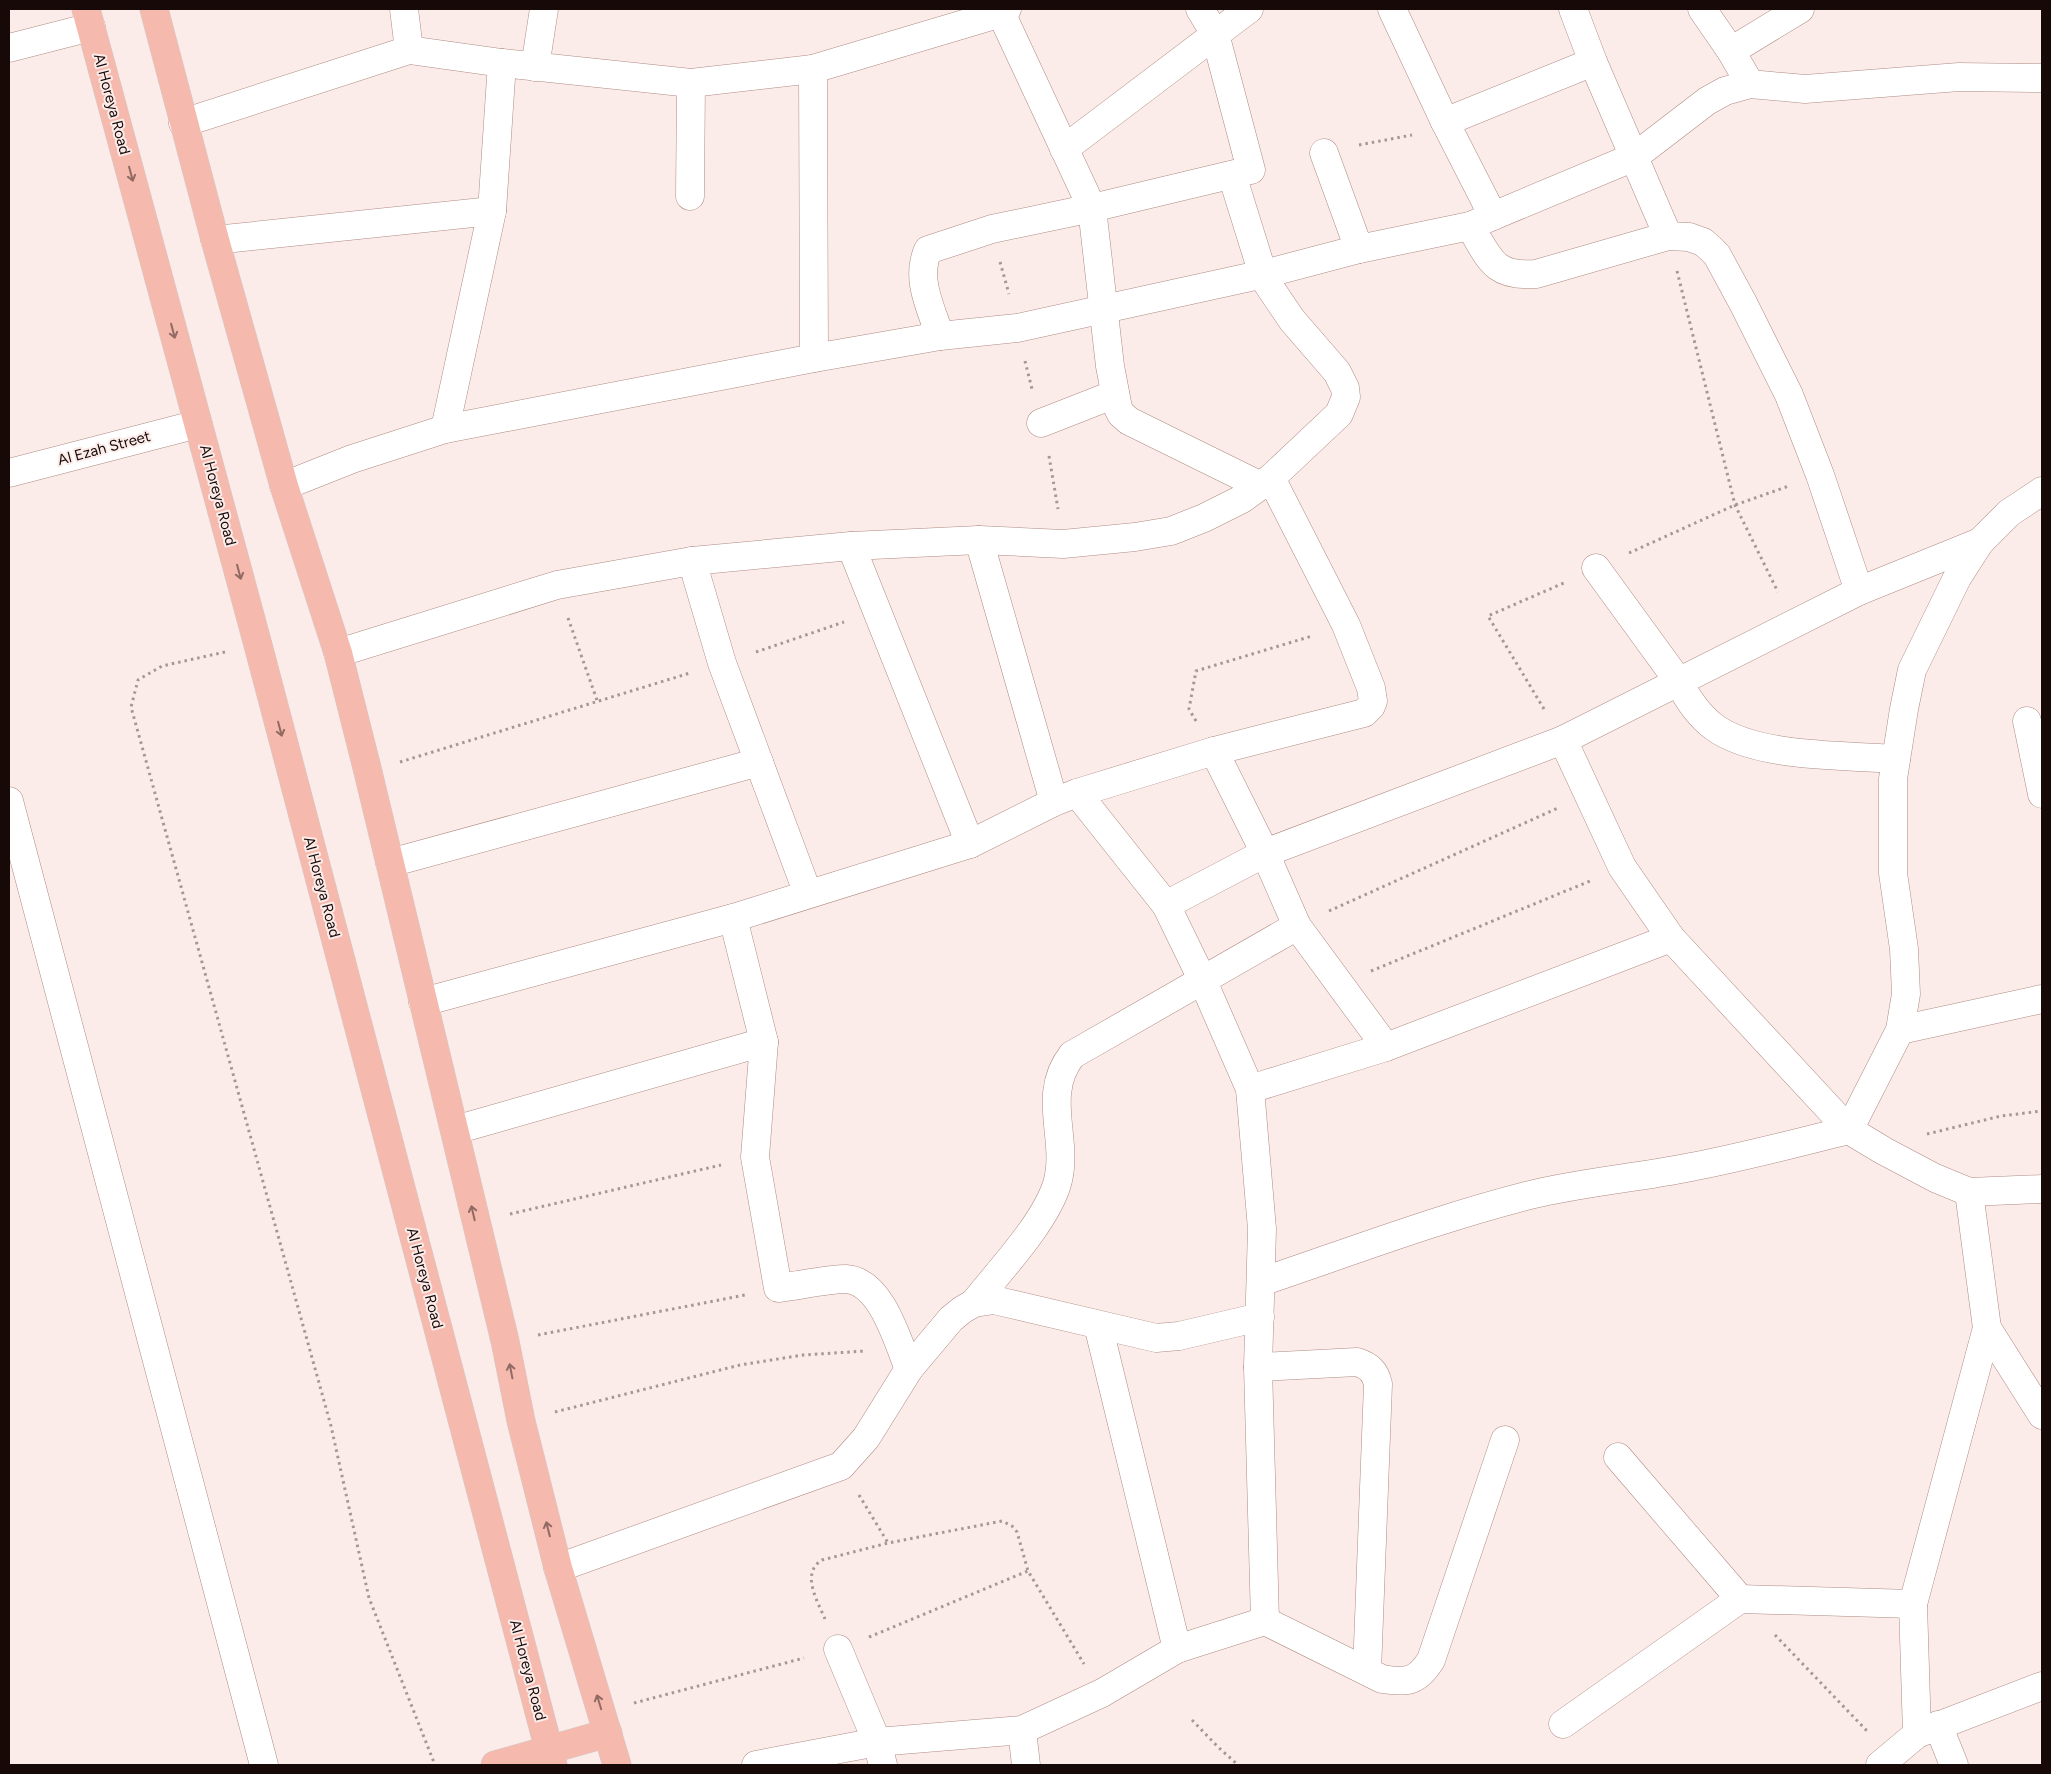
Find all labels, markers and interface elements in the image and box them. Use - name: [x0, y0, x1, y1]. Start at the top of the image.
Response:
- street label: Al Horeya Road: [90, 52, 134, 156]
- one-way arrow: [127, 166, 136, 182]
- one-way arrow: [169, 323, 179, 339]
- street label: Al Ezah Street: [56, 427, 153, 469]
- street label: Al Horeya Road: [196, 443, 240, 547]
- one-way arrow: [234, 564, 244, 580]
- one-way arrow: [276, 721, 286, 737]
- street label: Al Horeya Road: [300, 835, 344, 939]
- one-way arrow: [468, 1205, 477, 1221]
- street label: Al Horeya Road: [403, 1226, 447, 1330]
- one-way arrow: [505, 1363, 515, 1379]
- one-way arrow: [543, 1521, 552, 1537]
- street label: Al Horeya Road: [506, 1618, 550, 1722]
- one-way arrow: [593, 1694, 603, 1710]

